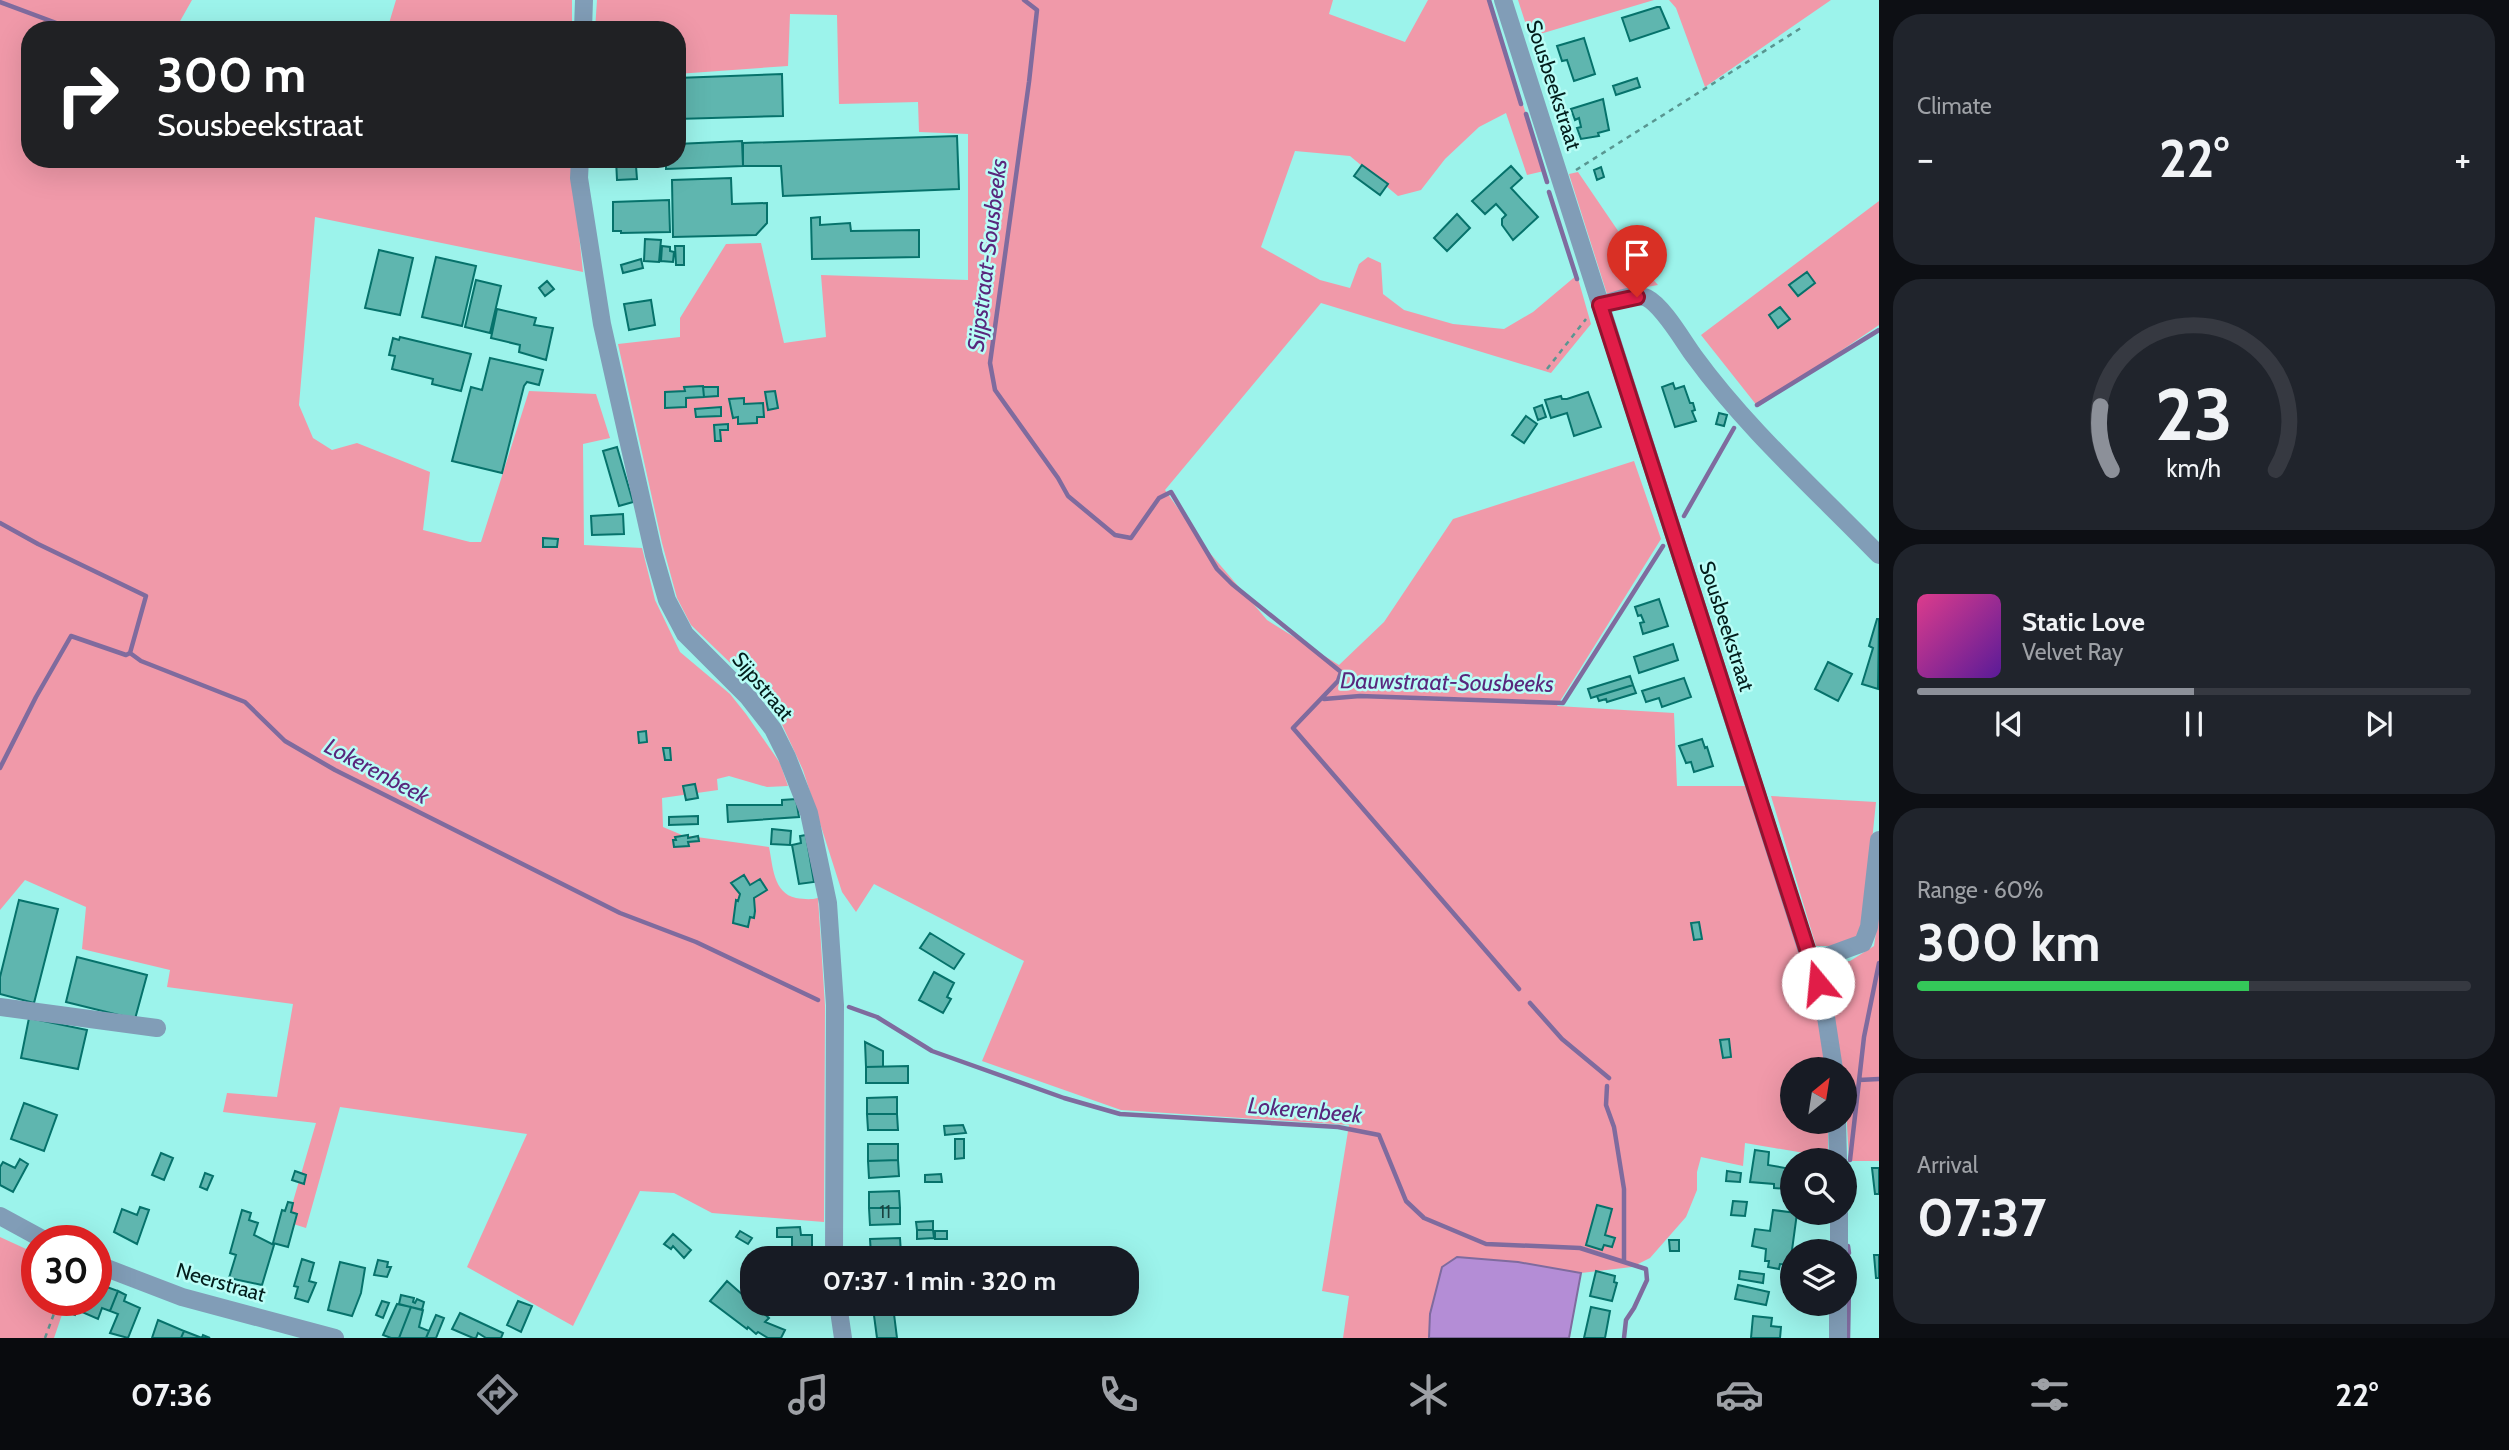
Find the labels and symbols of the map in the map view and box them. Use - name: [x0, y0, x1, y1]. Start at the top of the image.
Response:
- street label: Sousbeekstraat: [1521, 17, 1587, 153]
- water label: Sijpstraat-Sousbeeks: [961, 157, 1013, 353]
- pin: [1607, 225, 1667, 297]
- street label: Sousbeekstraat: [1694, 558, 1760, 694]
- street label: Sijpstraat: [726, 647, 799, 726]
- water label: Dauwstraat-Sousbeeks: [1340, 666, 1554, 698]
- water label: Lokerenbeek: [320, 732, 435, 811]
- position arrow: [1781, 946, 1855, 1020]
- north arrow: [1780, 1057, 1857, 1134]
- water label: Lokerenbeek: [1247, 1091, 1364, 1129]
- house number: 11: [879, 1201, 891, 1223]
- speed limit sign: 30: [21, 1225, 112, 1316]
- street label: Neerstraat: [173, 1257, 269, 1307]

